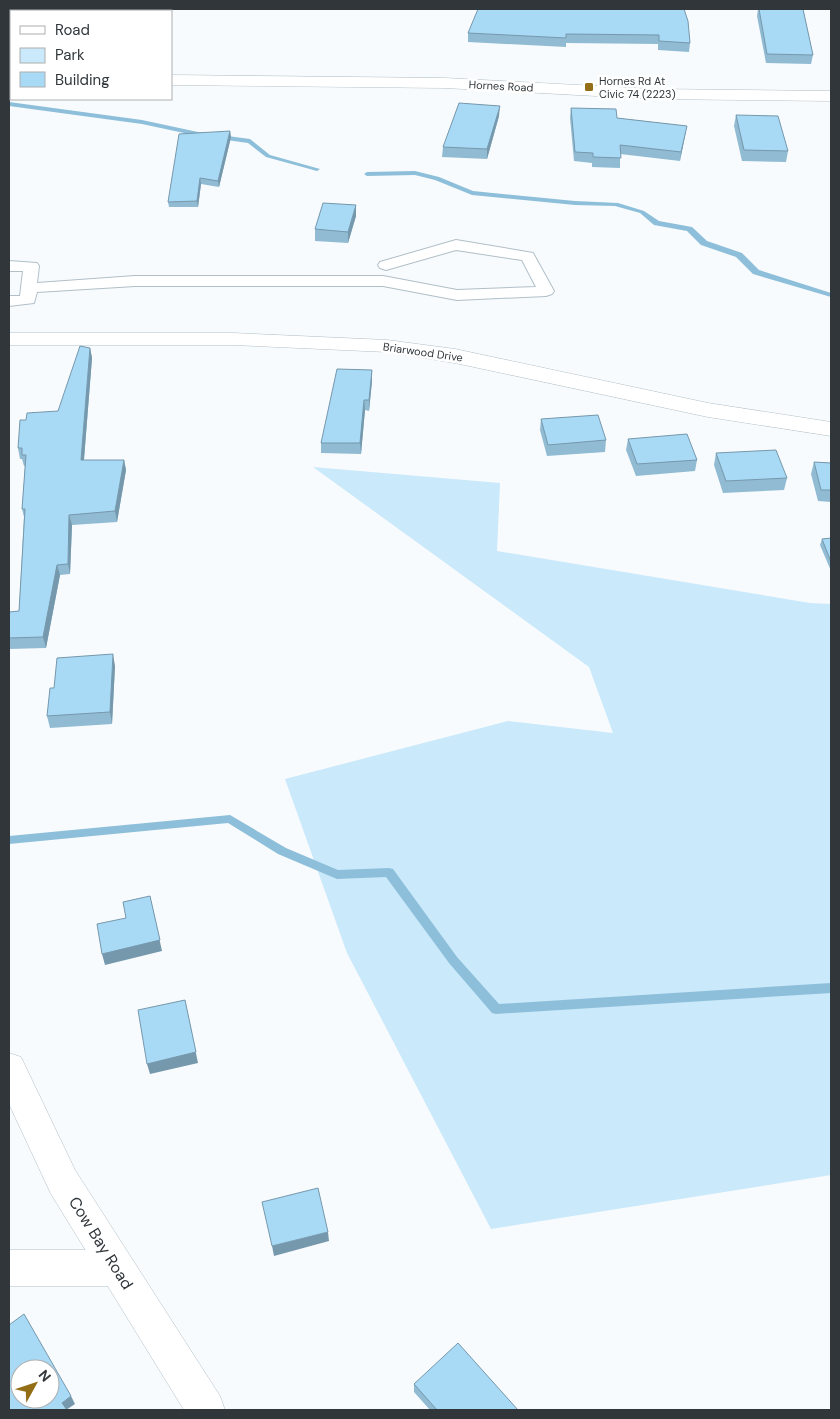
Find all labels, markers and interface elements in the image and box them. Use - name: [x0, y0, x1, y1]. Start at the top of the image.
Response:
- legend: [10, 10, 172, 100]
- text: Road: [55, 20, 90, 40]
- text: Park: [55, 45, 85, 65]
- text: Building: [55, 70, 110, 90]
- place label: Hornes Rd At Civic 74 (2223): [599, 74, 676, 101]
- street label: Hornes Road: [468, 77, 534, 95]
- marker: Hornes Rd At Civic 74 (2223): [583, 81, 595, 93]
- street label: Briarwood Drive: [382, 339, 464, 365]
- street label: Cow Bay Road: [64, 1193, 138, 1293]
- north arrow: [10, 1359, 60, 1409]
- text: N: [35, 1366, 55, 1385]

